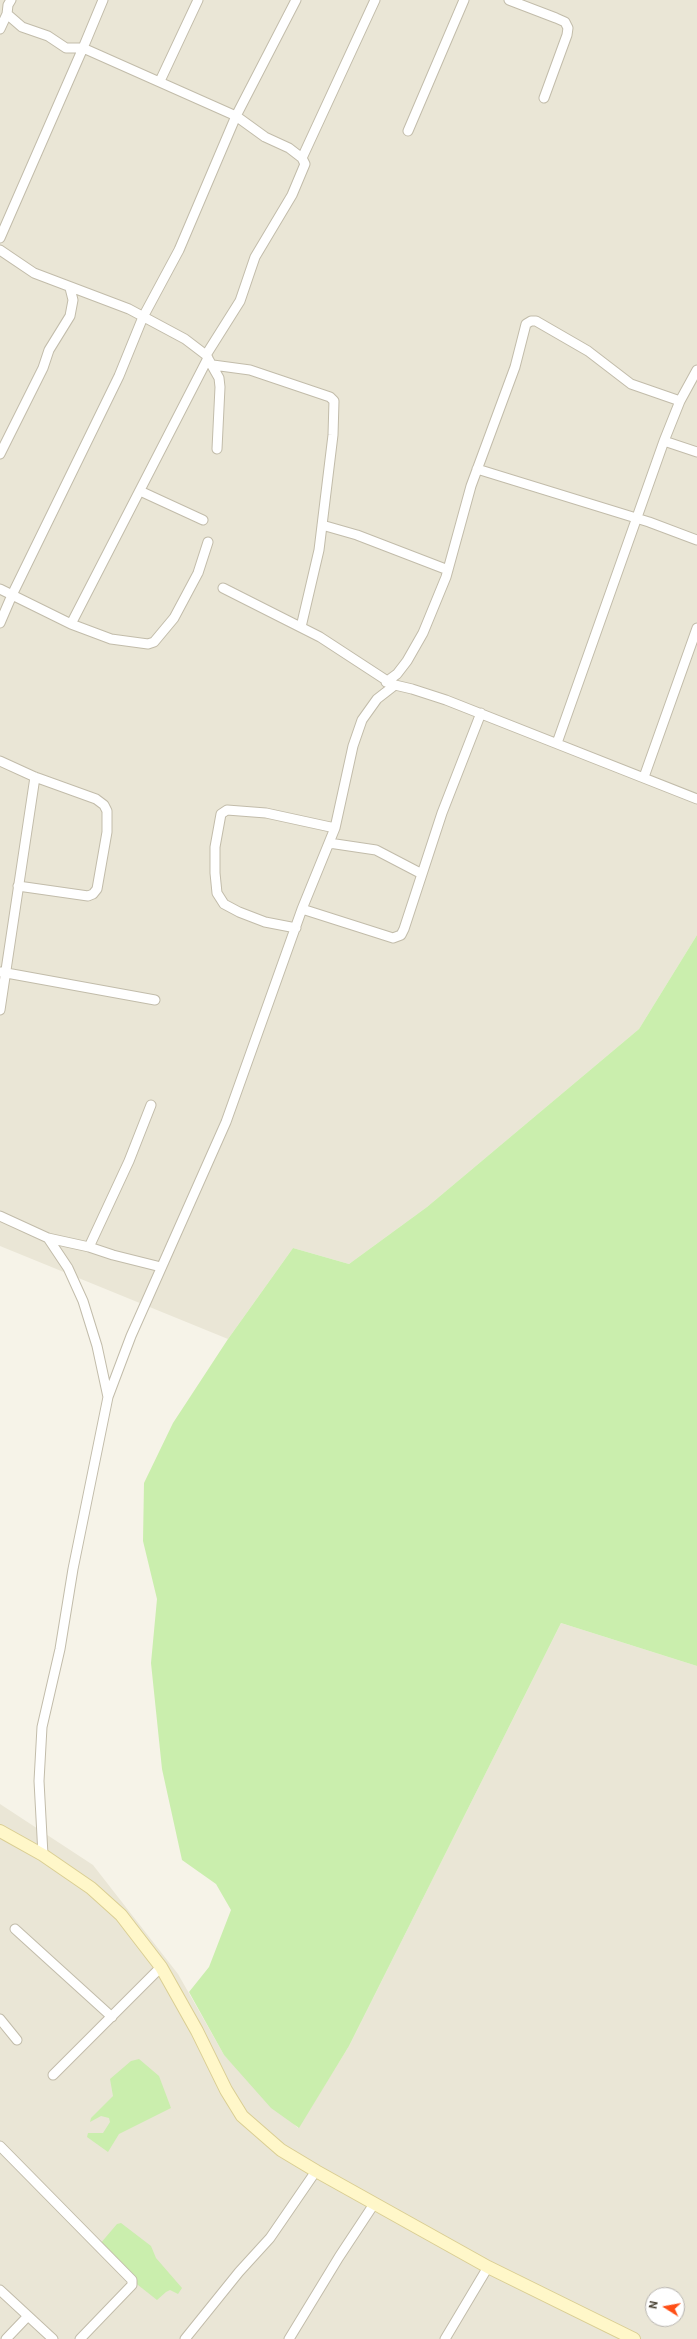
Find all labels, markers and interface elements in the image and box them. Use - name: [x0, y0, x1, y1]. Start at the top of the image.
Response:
- north arrow: [645, 2287, 685, 2327]
- text: N: [647, 2300, 661, 2310]

